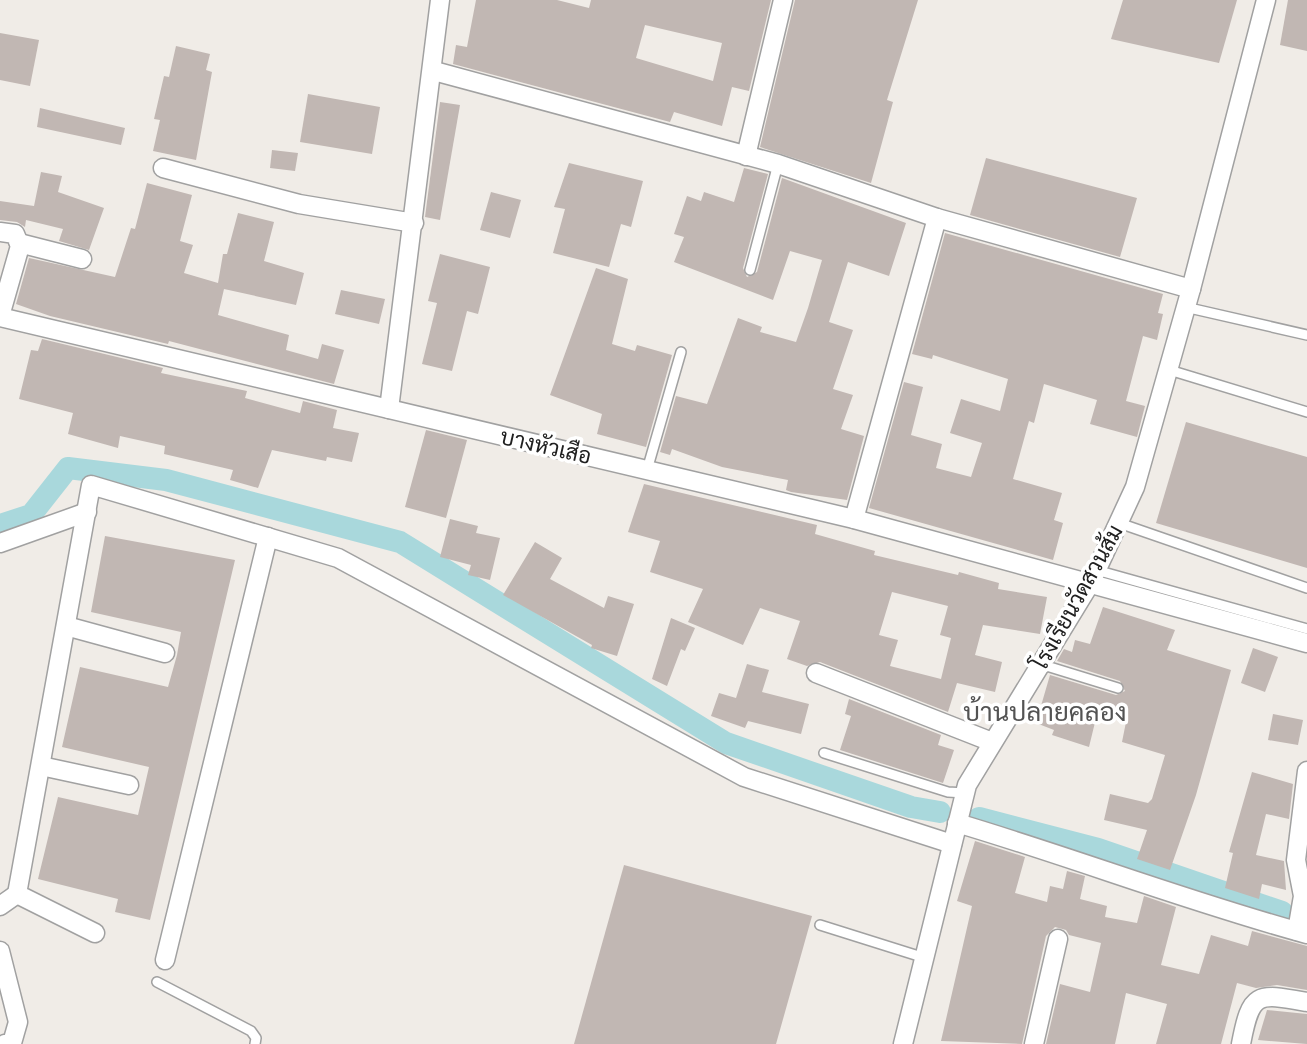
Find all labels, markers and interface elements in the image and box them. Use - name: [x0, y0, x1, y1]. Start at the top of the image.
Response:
- street label: บางหัวเสือ: [498, 422, 594, 469]
- street label: โรงเรียนวัดสวนส้ม: [1025, 520, 1128, 675]
- district label: บ้านปลายคลอง: [963, 695, 1127, 726]

